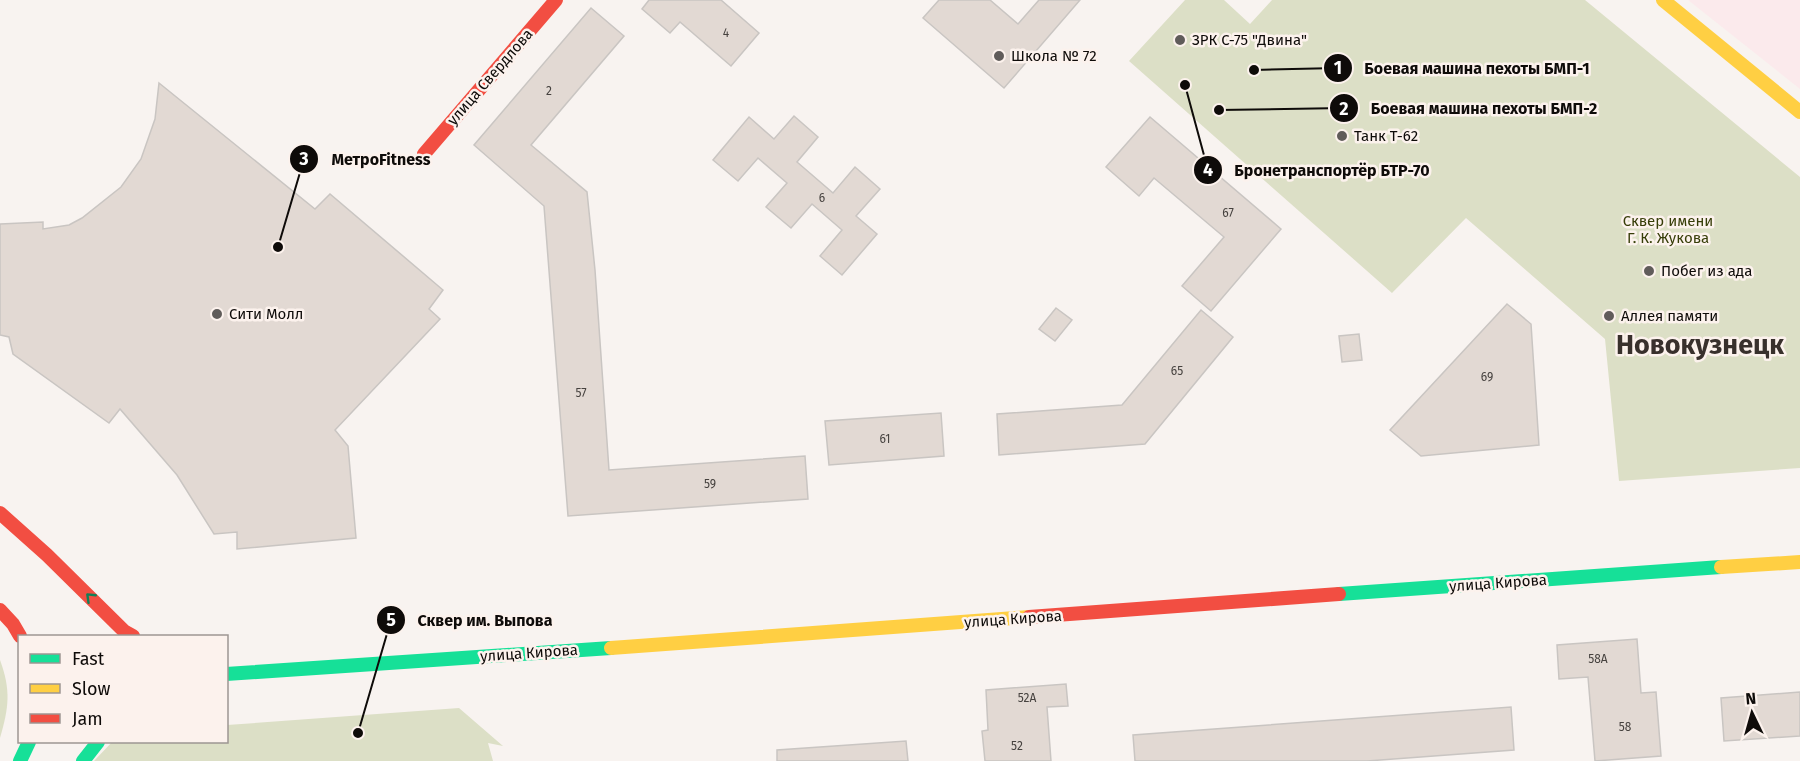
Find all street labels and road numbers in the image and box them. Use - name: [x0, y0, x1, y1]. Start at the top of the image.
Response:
- street label: улица Свердлова: [443, 25, 537, 129]
- street label: улица Кирова: [1449, 571, 1547, 595]
- street label: улица Кирова: [964, 607, 1062, 631]
- street label: улица Кирова: [480, 641, 578, 665]

